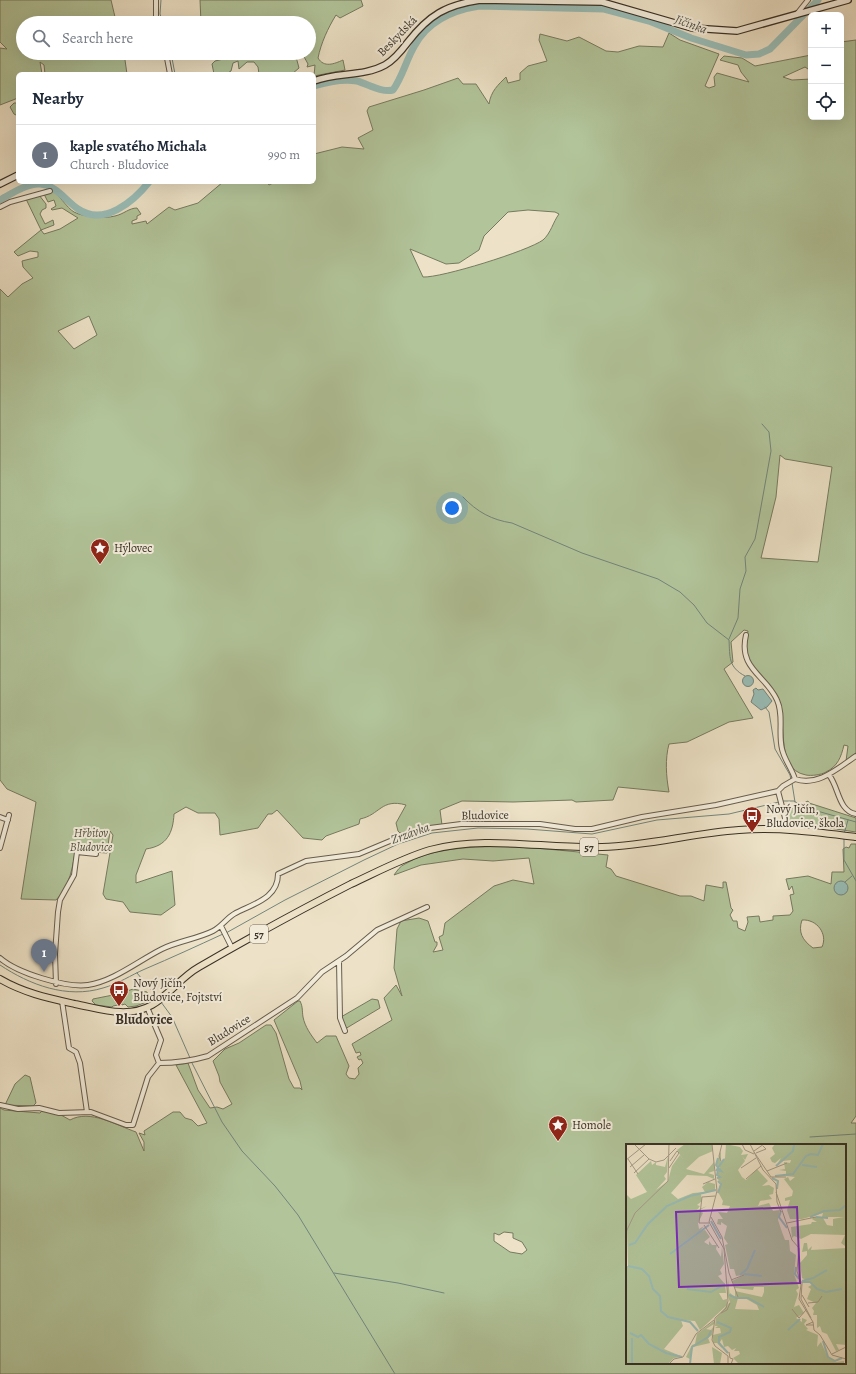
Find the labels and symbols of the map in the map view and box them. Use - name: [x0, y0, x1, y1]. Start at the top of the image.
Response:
- water label: Jičínka: [672, 10, 709, 38]
- street label: Beskydská: [374, 12, 421, 60]
- your location: [442, 498, 462, 518]
- place icon: Hýlovec: [89, 537, 111, 565]
- place label: Hýlovec: [114, 540, 152, 556]
- place label: Nový Jičín, Bludovice, škola: [766, 801, 845, 831]
- bus stop icon: Nový Jičín, Bludovice, škola: [741, 805, 763, 833]
- street label: Bludovice: [461, 807, 509, 823]
- water label: Zrzávka: [388, 818, 432, 848]
- park label: Hřbitov Bludovice: [70, 825, 113, 855]
- road number: 57: [580, 838, 598, 856]
- road number: 57: [250, 925, 268, 943]
- pin: 1: [31, 939, 57, 972]
- place label: Nový Jičín, Bludovice, Fojtství: [133, 975, 222, 1005]
- bus stop icon: Nový Jičín, Bludovice, Fojtství: [108, 979, 130, 1007]
- district label: Bludovice: [115, 1010, 173, 1029]
- street label: Bludovice: [204, 1011, 254, 1049]
- place icon: Homole: [547, 1114, 569, 1142]
- place label: Homole: [572, 1117, 611, 1133]
- inset map: [626, 1144, 846, 1364]

